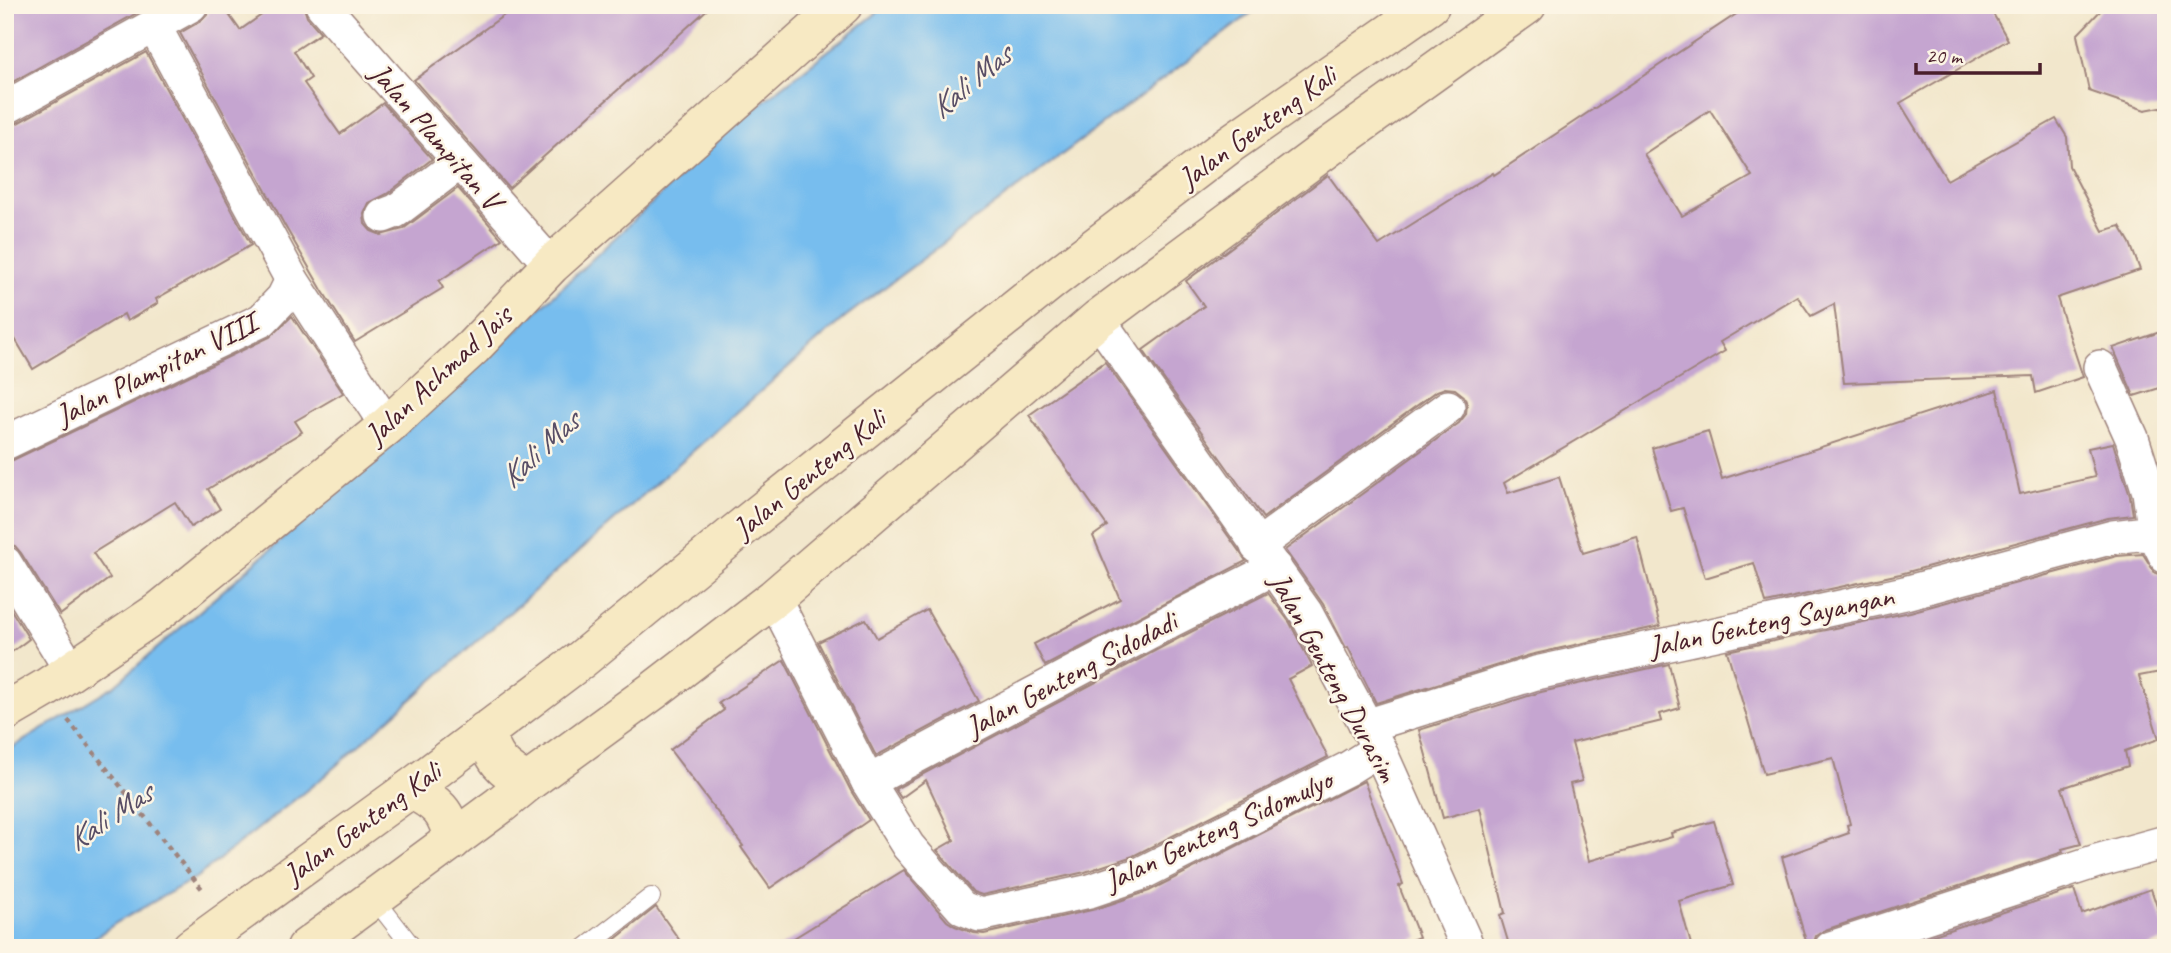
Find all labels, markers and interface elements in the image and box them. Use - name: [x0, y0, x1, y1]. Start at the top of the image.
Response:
- water label: Kali Mas: [921, 32, 1024, 128]
- scale bar: [1916, 32, 2040, 76]
- text: 20 m: [1926, 43, 1964, 69]
- street label: Jalan Plampitan V: [360, 53, 514, 221]
- street label: Jalan Genteng Kali: [1169, 55, 1346, 198]
- street label: Jalan Achmad Jais: [355, 295, 522, 454]
- street label: Jalan Plampitan VIII: [47, 301, 268, 435]
- water label: Kali Mas: [491, 399, 592, 497]
- street label: Jalan Genteng Kali: [723, 399, 896, 549]
- street label: Jalan Genteng Durasim: [1260, 564, 1408, 789]
- street label: Jalan Genteng Sayangan: [1643, 576, 1898, 666]
- street label: Jalan Genteng Sidodadi: [957, 601, 1186, 747]
- street label: Jalan Genteng Kali: [274, 751, 451, 894]
- street label: Jalan Genteng Sidomulyo: [1096, 759, 1341, 900]
- water label: Kali Mas: [58, 770, 164, 860]

